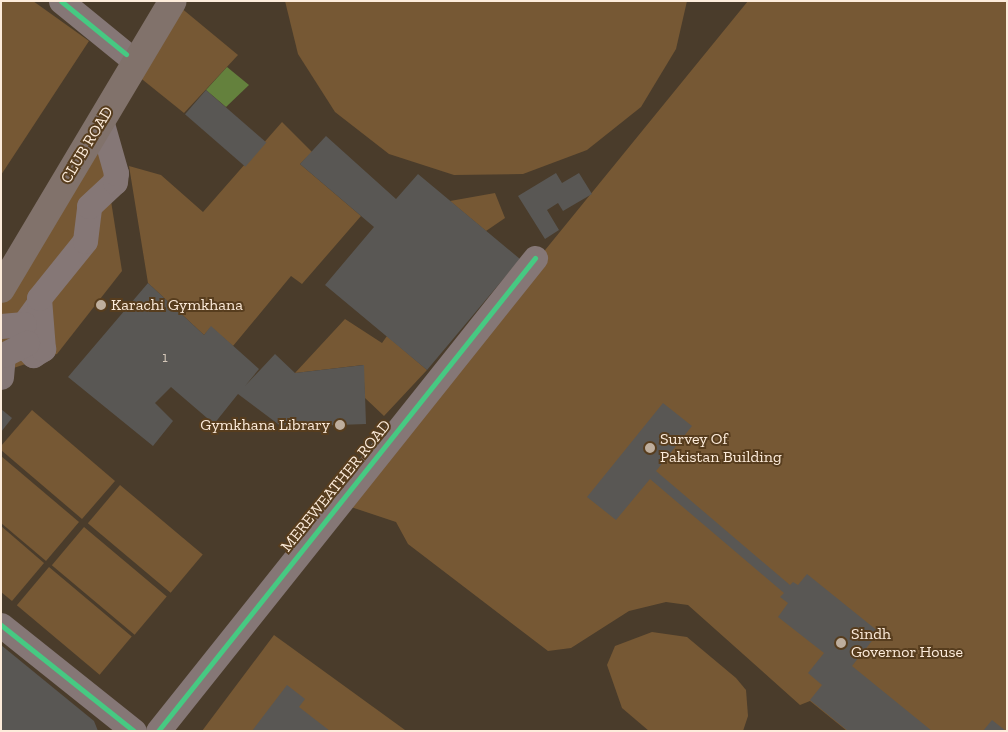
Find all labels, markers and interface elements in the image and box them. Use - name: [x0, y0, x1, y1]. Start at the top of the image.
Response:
- street label: CLUB ROAD: [57, 103, 117, 187]
- place label: Karachi Gymkhana: [111, 295, 243, 315]
- marker: Karachi Gymkhana: [95, 299, 107, 311]
- house number: 1: [162, 350, 168, 366]
- place label: Gymkhana Library: [200, 415, 330, 435]
- street label: MEREWEATHER ROAD: [277, 416, 395, 556]
- marker: Gymkhana Library: [334, 419, 346, 431]
- place label: Survey Of Pakistan Building: [660, 429, 782, 467]
- marker: Survey Of Pakistan Building: [644, 442, 656, 454]
- place label: Sindh Governor House: [851, 624, 963, 662]
- marker: Sindh Governor House: [835, 637, 847, 649]

